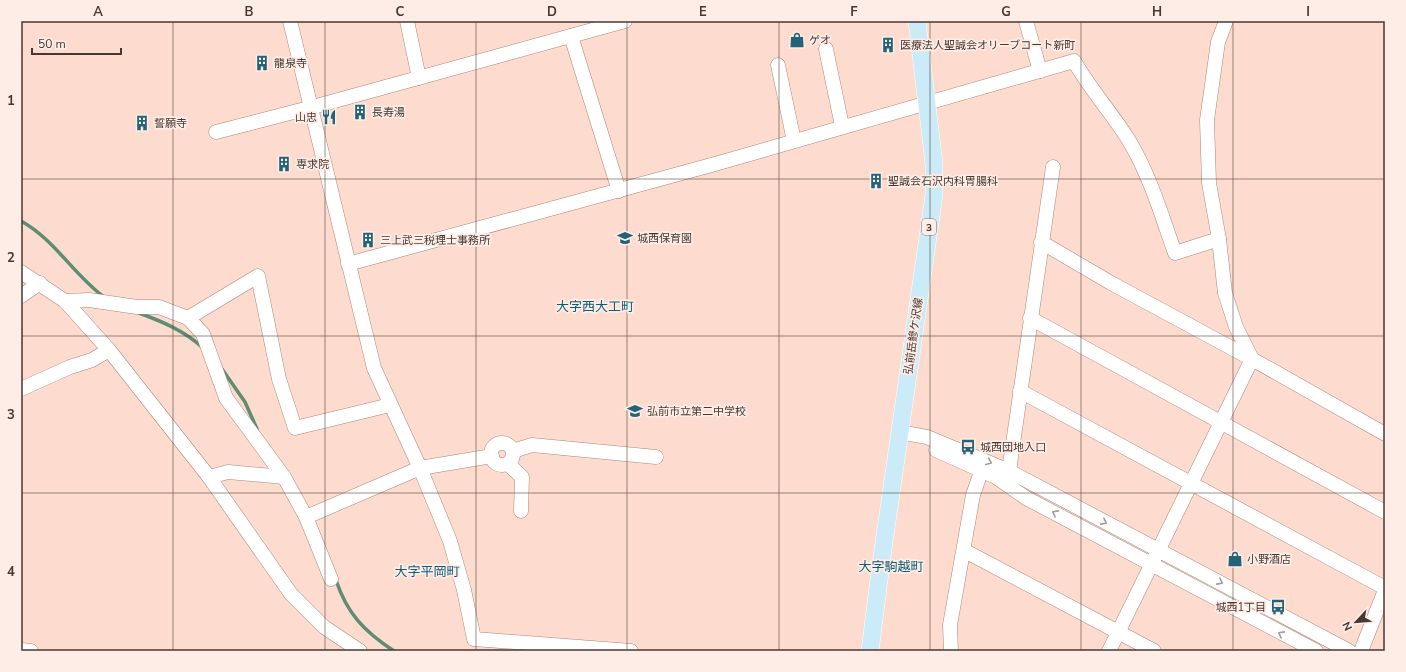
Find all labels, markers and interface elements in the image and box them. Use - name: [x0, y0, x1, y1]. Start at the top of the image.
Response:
- text: A: [93, 3, 103, 21]
- text: B: [245, 3, 254, 21]
- text: C: [396, 3, 405, 21]
- text: D: [547, 3, 557, 21]
- text: E: [699, 3, 707, 21]
- text: F: [850, 3, 858, 21]
- text: G: [1001, 3, 1011, 21]
- text: H: [1152, 3, 1162, 21]
- text: I: [1306, 3, 1310, 21]
- scale bar: [32, 30, 121, 56]
- shop icon: ゲオ: [788, 31, 806, 49]
- place label: ゲオ: [809, 33, 831, 48]
- text: 50 m: [38, 36, 66, 52]
- building icon: 医療法人聖誠会オリーブコート新町: [879, 36, 897, 54]
- place label: 医療法人聖誠会オリーブコート新町: [900, 38, 1075, 53]
- building icon: 龍泉寺: [253, 54, 271, 72]
- place label: 龍泉寺: [274, 56, 307, 71]
- text: 1: [7, 92, 15, 110]
- building icon: 長寿湯: [351, 103, 369, 121]
- place label: 長寿湯: [372, 105, 405, 120]
- restaurant icon: 山忠: [320, 108, 338, 126]
- place label: 山忠: [295, 110, 317, 125]
- building icon: 誓願寺: [133, 114, 151, 132]
- place label: 誓願寺: [154, 116, 187, 131]
- building icon: 専求院: [275, 155, 293, 173]
- place label: 専求院: [296, 157, 329, 172]
- building icon: 聖誠会石沢内科胃腸科: [867, 172, 885, 190]
- place label: 聖誠会石沢内科胃腸科: [888, 174, 998, 189]
- road number: 3: [922, 219, 936, 235]
- school or university icon: 城西保育園: [616, 229, 634, 247]
- building icon: 三上武三税理士事務所: [359, 231, 377, 249]
- place label: 城西保育園: [637, 231, 692, 246]
- place label: 三上武三税理士事務所: [380, 233, 491, 248]
- text: 2: [7, 249, 15, 267]
- street label: 弘前岳鰺ケ沢線: [901, 297, 926, 375]
- district label: 大字西大工町: [556, 298, 634, 316]
- school or university icon: 弘前市立第二中学校: [626, 402, 644, 420]
- place label: 弘前市立第二中学校: [647, 404, 746, 419]
- text: 3: [7, 406, 15, 424]
- bus stop icon: 城西団地入口: [959, 438, 977, 456]
- place label: 城西団地入口: [980, 440, 1046, 455]
- one-way arrow: [985, 458, 992, 466]
- one-way arrow: [1052, 511, 1059, 518]
- one-way arrow: [1100, 517, 1108, 524]
- shop icon: 小野酒店: [1226, 550, 1244, 568]
- place label: 小野酒店: [1247, 552, 1291, 567]
- district label: 大字駒越町: [858, 558, 924, 576]
- text: 4: [7, 563, 15, 581]
- district label: 大字平岡町: [394, 563, 460, 581]
- one-way arrow: [1215, 577, 1223, 585]
- bus stop icon: 城西1丁目: [1269, 598, 1287, 616]
- place label: 城西1丁目: [1215, 600, 1266, 615]
- north arrow: [1336, 602, 1376, 642]
- text: N: [1339, 619, 1356, 633]
- one-way arrow: [1278, 631, 1285, 638]

